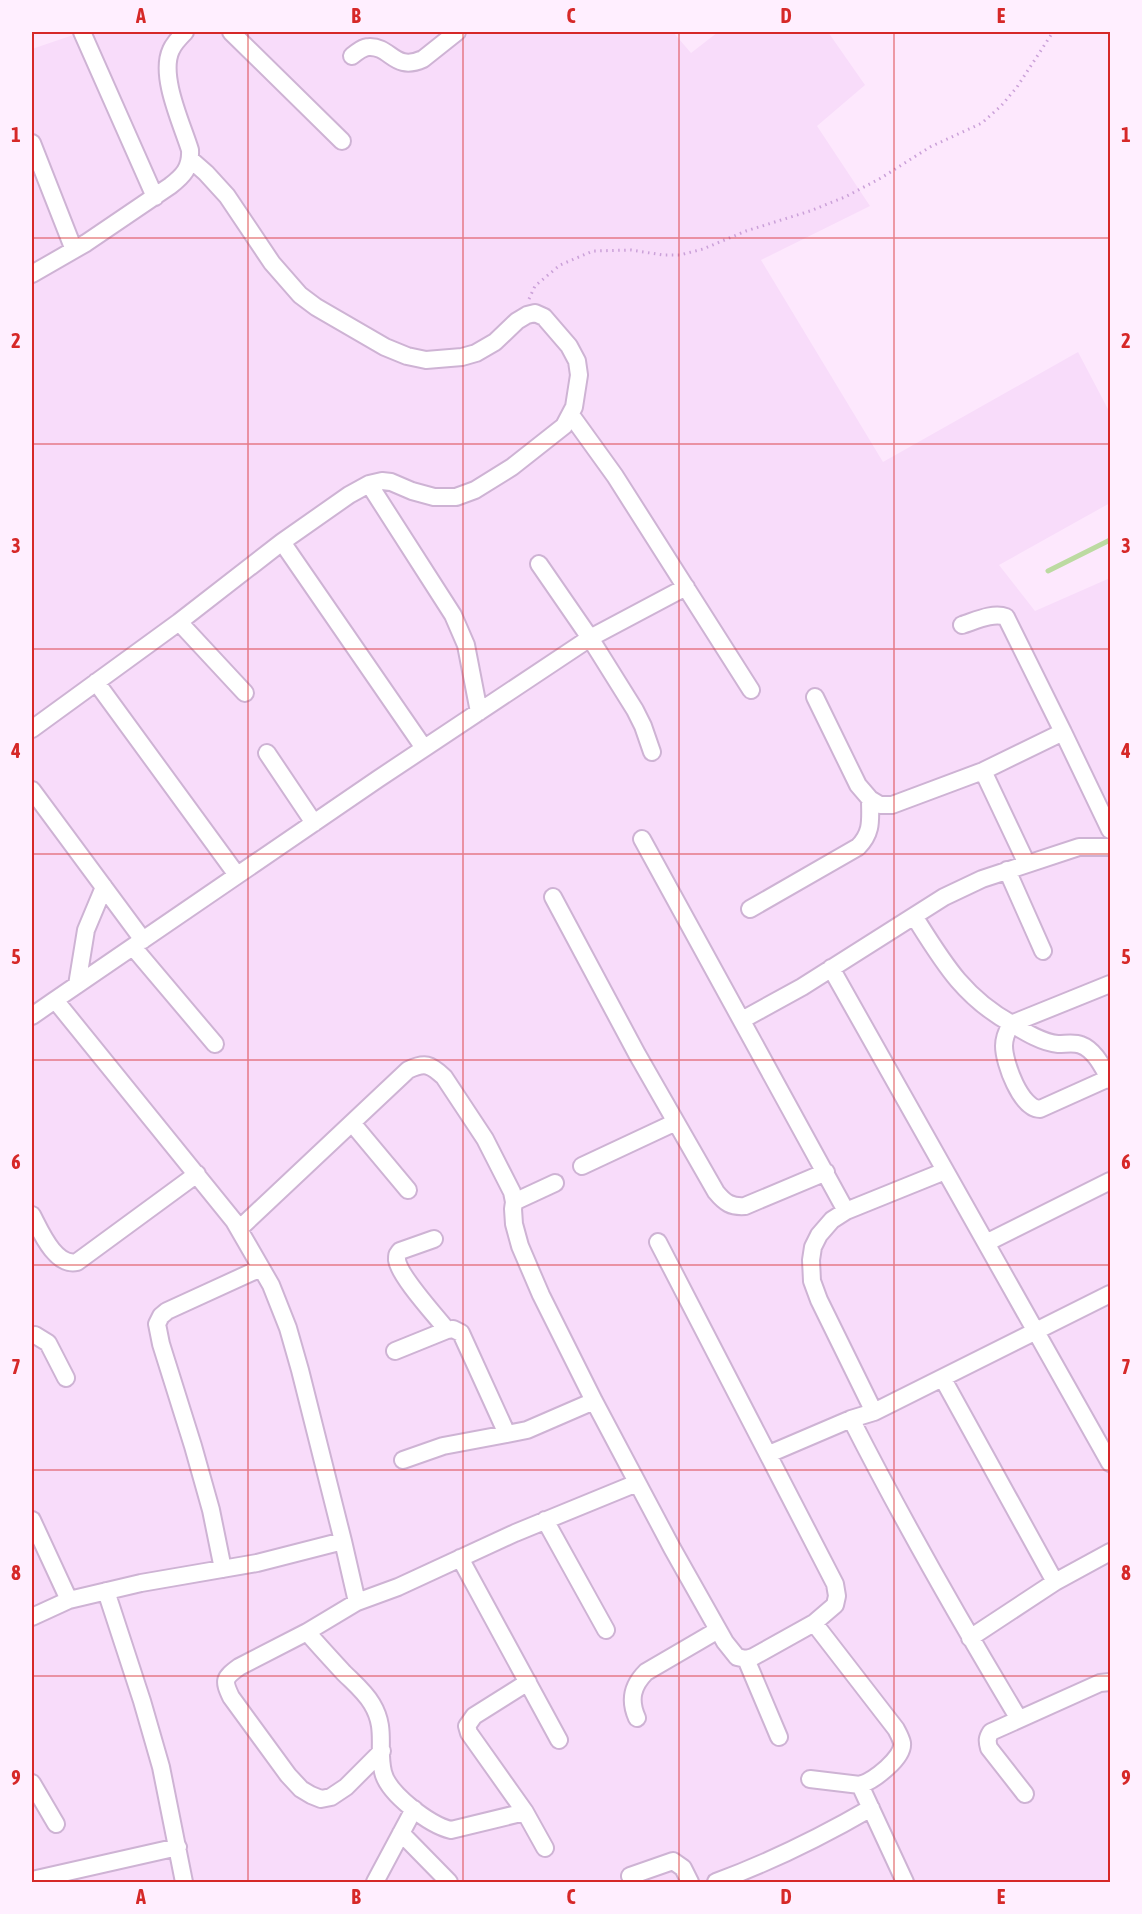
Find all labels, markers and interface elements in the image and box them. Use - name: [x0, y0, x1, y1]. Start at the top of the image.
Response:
- text: A: [135, 4, 146, 27]
- text: B: [351, 4, 361, 27]
- text: C: [567, 4, 576, 27]
- text: D: [780, 4, 792, 27]
- text: E: [997, 4, 1006, 27]
- text: 1: [11, 123, 21, 146]
- text: 1: [1121, 123, 1131, 146]
- text: 2: [11, 329, 21, 352]
- text: 2: [1121, 329, 1131, 352]
- text: 3: [11, 534, 21, 557]
- text: 3: [1121, 534, 1131, 557]
- text: 4: [10, 739, 21, 762]
- text: 4: [1120, 739, 1131, 762]
- text: 5: [11, 945, 21, 968]
- text: 5: [1121, 945, 1131, 968]
- text: 6: [11, 1150, 21, 1173]
- text: 6: [1121, 1150, 1131, 1173]
- text: 7: [11, 1355, 21, 1378]
- text: 7: [1121, 1355, 1131, 1378]
- text: 8: [11, 1561, 21, 1584]
- text: 8: [1121, 1561, 1131, 1584]
- text: 9: [11, 1766, 21, 1789]
- text: 9: [1121, 1766, 1131, 1789]
- text: A: [135, 1885, 146, 1908]
- text: B: [351, 1885, 361, 1908]
- text: C: [567, 1885, 576, 1908]
- text: D: [780, 1885, 792, 1908]
- text: E: [997, 1885, 1006, 1908]

